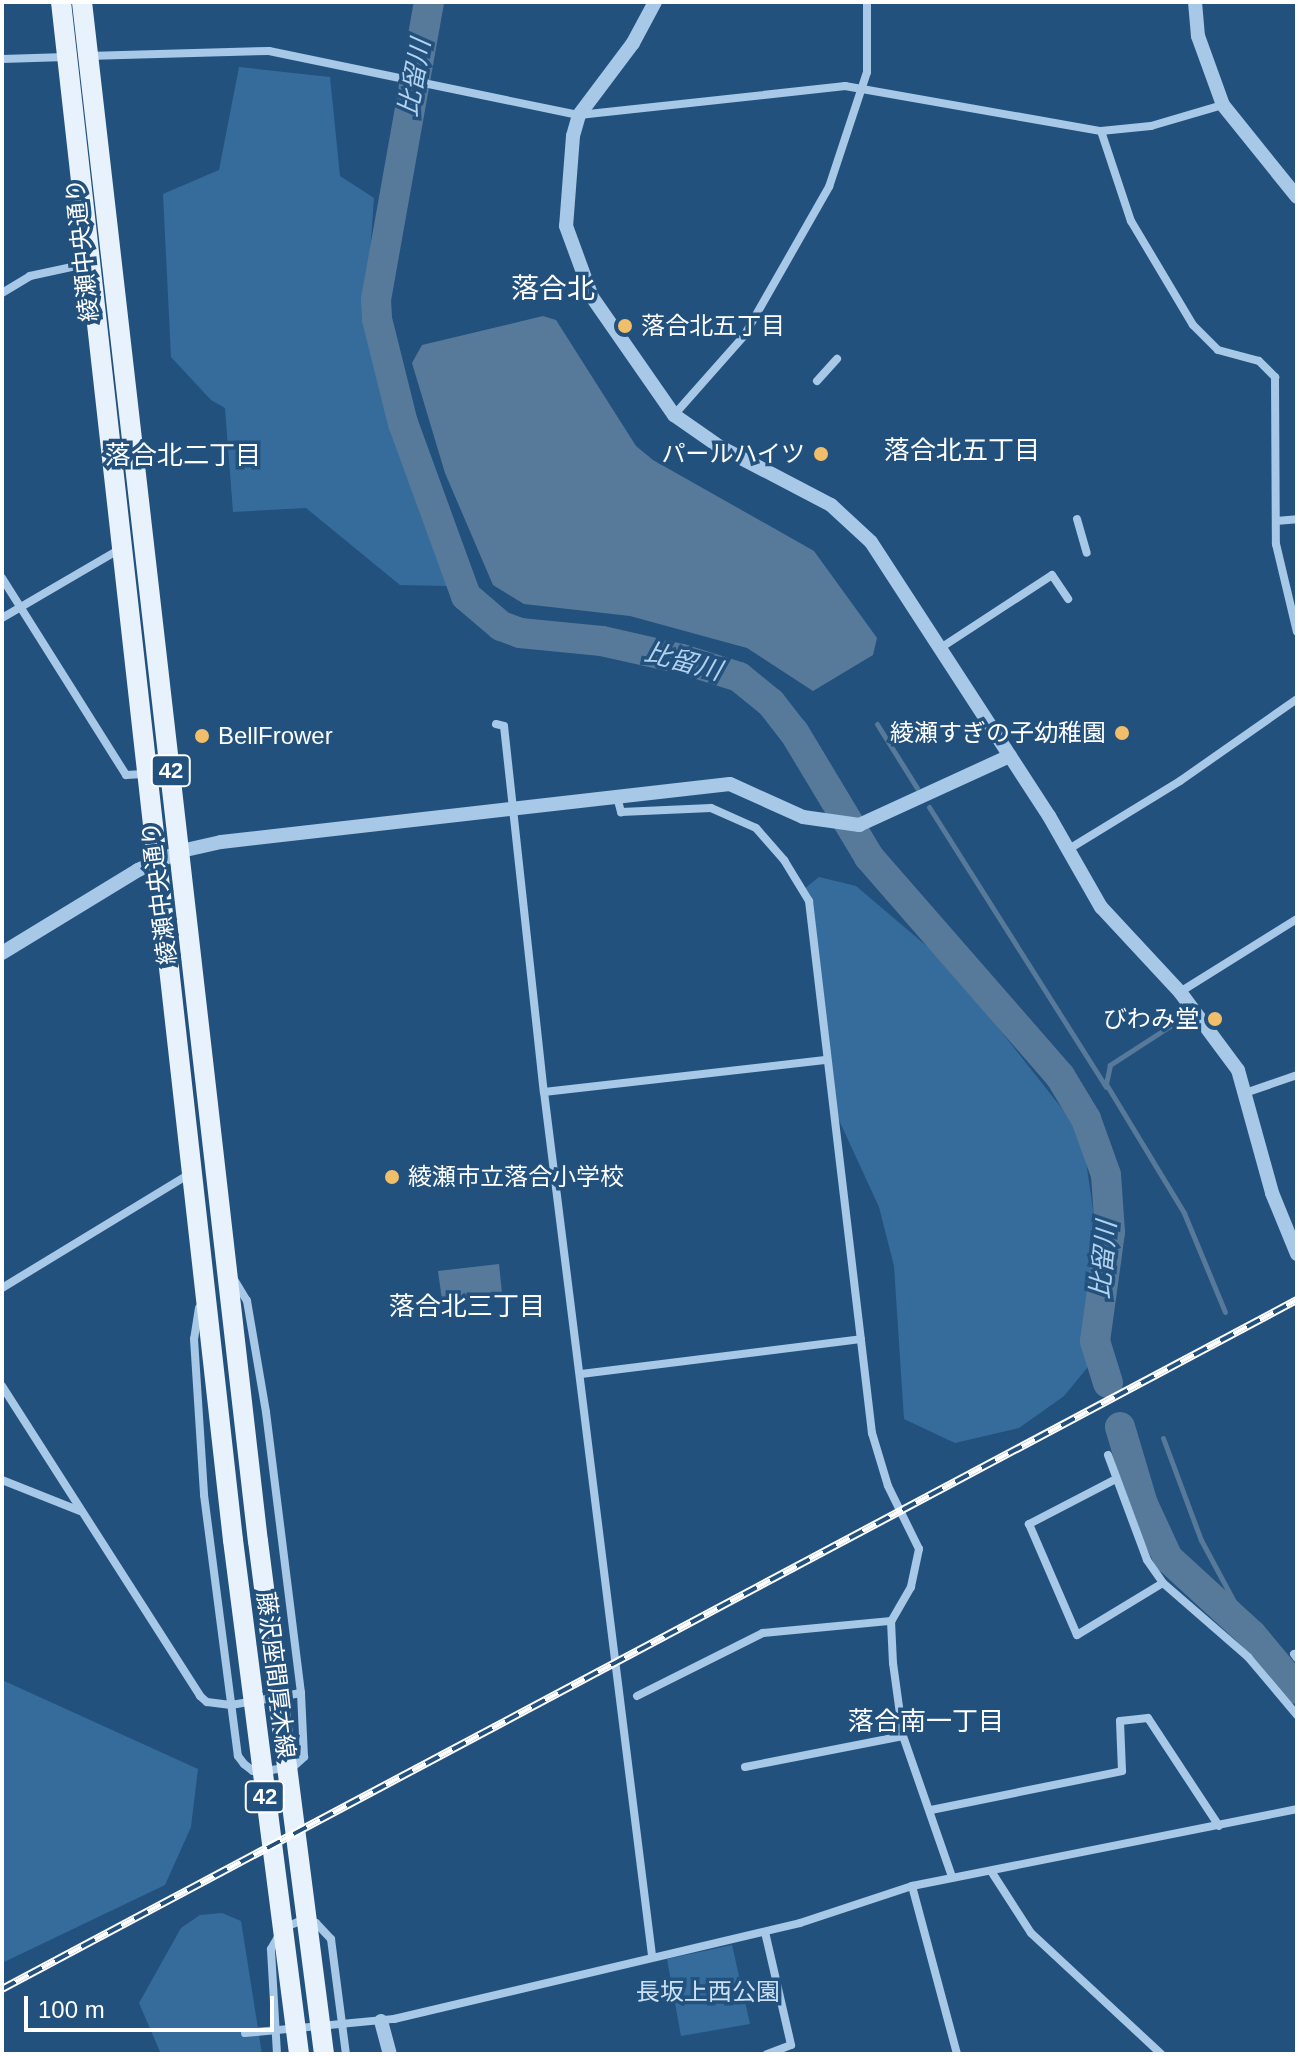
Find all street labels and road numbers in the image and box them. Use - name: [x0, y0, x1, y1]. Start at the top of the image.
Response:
- street label: 綾瀬中央通り: [60, 177, 104, 323]
- road number: 42: [149, 753, 193, 789]
- street label: 綾瀬中央通り: [136, 820, 182, 966]
- street label: 藤沢座間厚木線: [251, 1590, 301, 1760]
- road number: 42: [243, 1779, 287, 1815]

